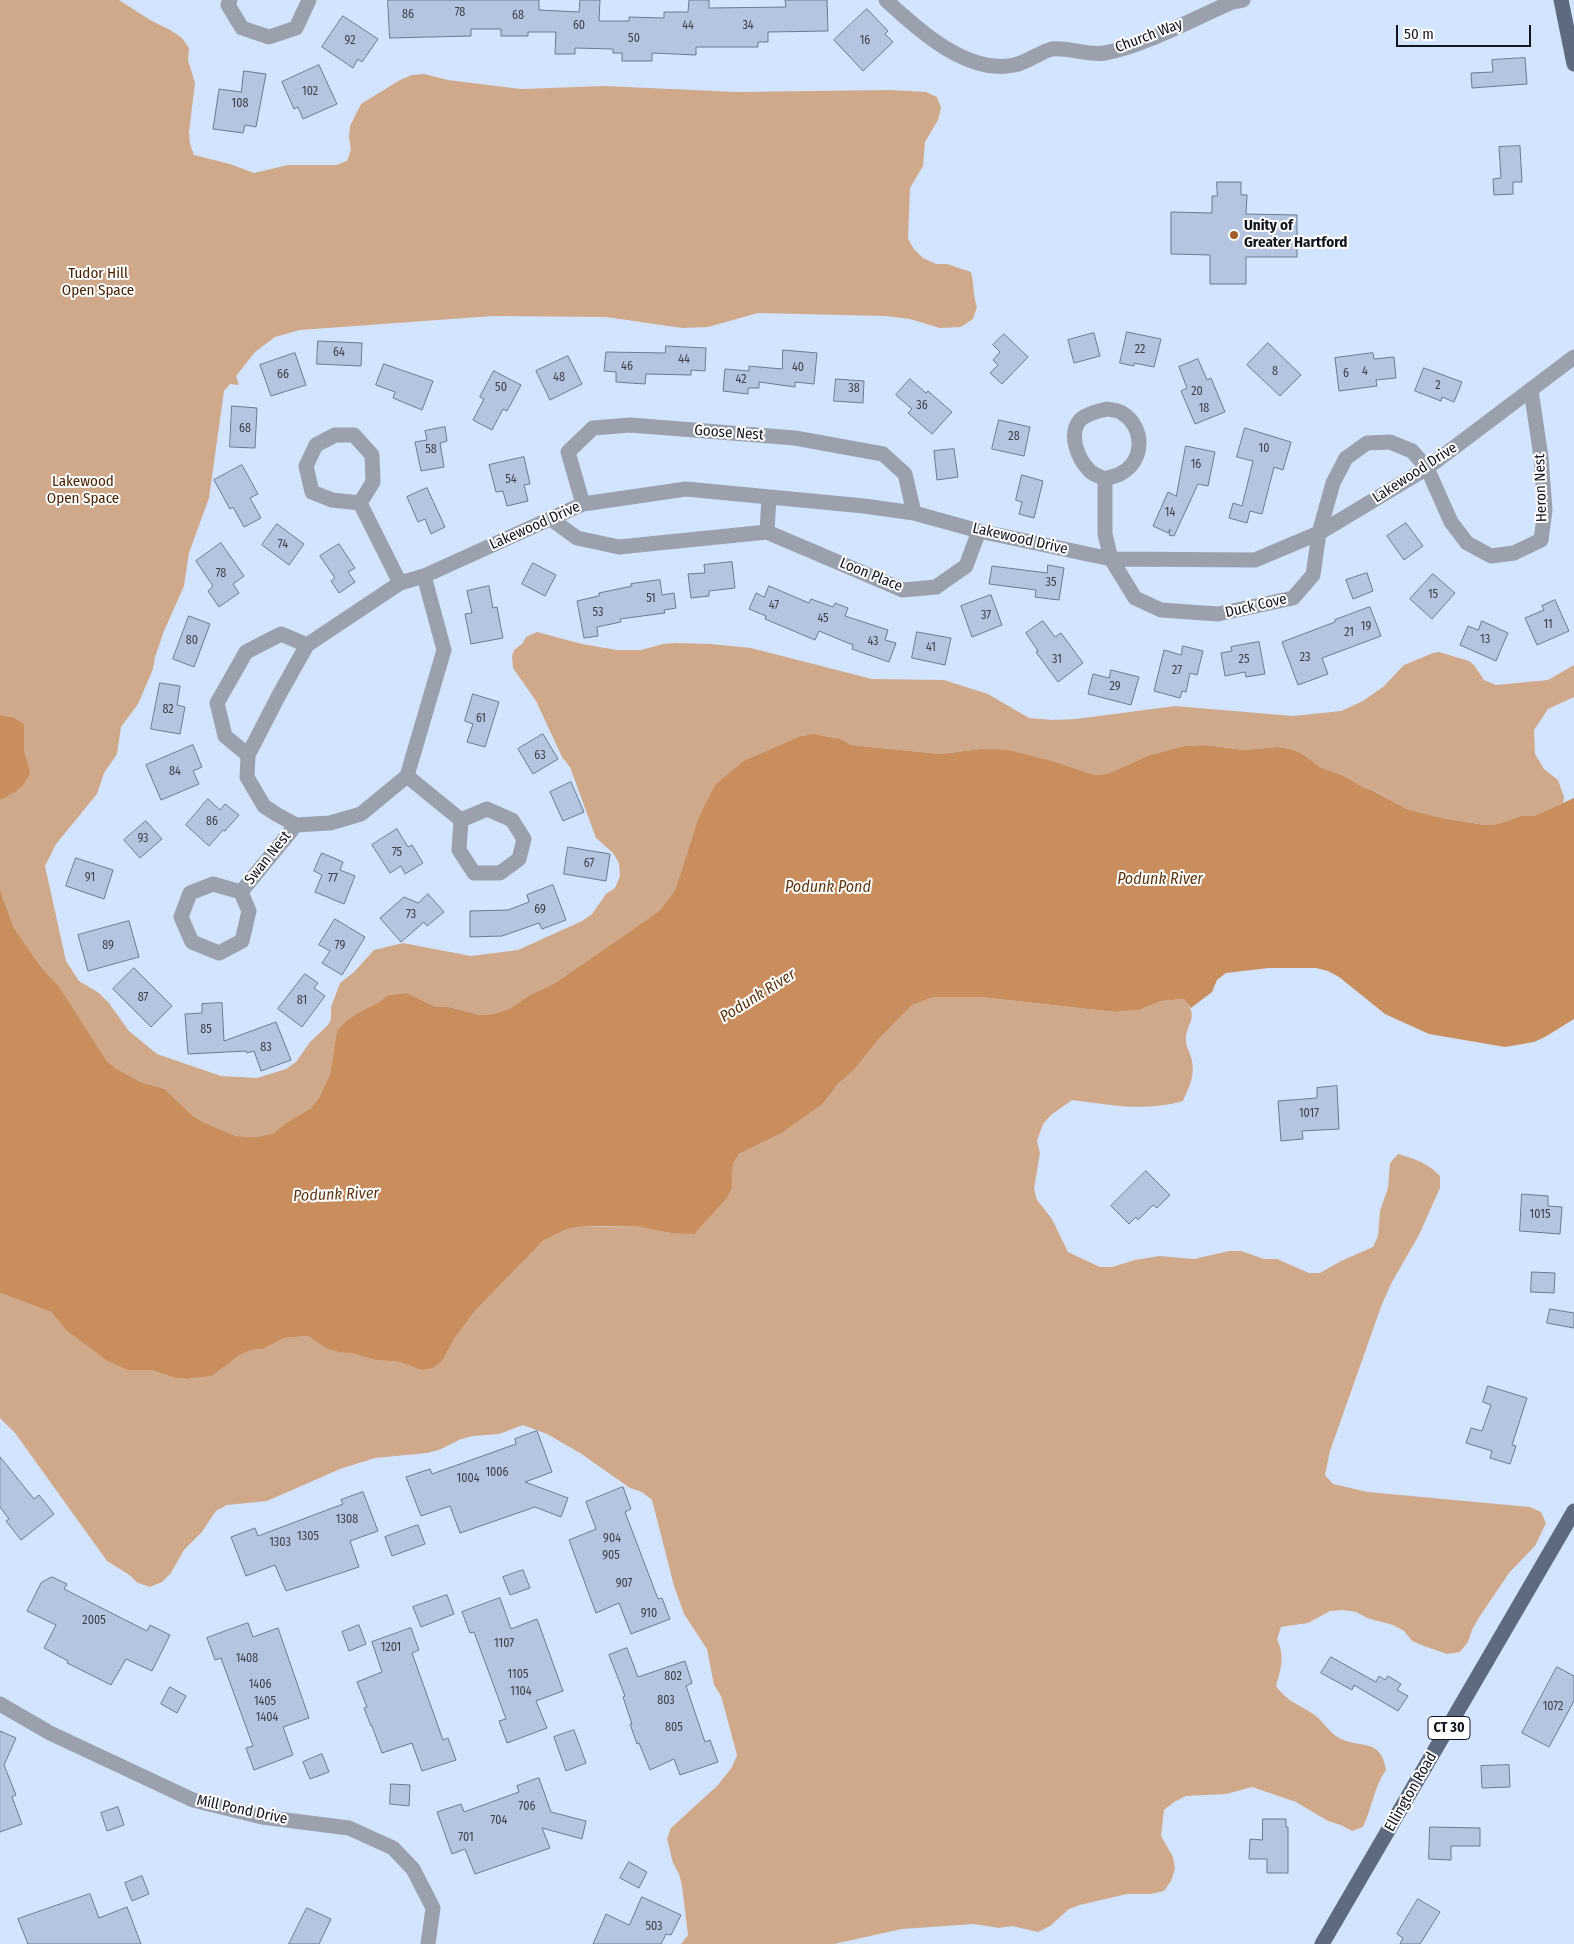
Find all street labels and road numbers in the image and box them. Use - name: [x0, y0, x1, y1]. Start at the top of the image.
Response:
- street label: Church Way: [1113, 15, 1185, 57]
- street label: Goose Nest: [694, 422, 764, 444]
- street label: Lakewood Drive: [1369, 439, 1461, 507]
- street label: Heron Nest: [1531, 453, 1551, 523]
- street label: Lakewood Drive: [487, 498, 583, 554]
- street label: Lakewood Drive: [971, 519, 1069, 559]
- street label: Loon Place: [837, 554, 905, 596]
- street label: Duck Cove: [1223, 590, 1289, 622]
- street label: Swan Nest: [241, 828, 295, 888]
- road number: CT 30: [1428, 1716, 1470, 1740]
- street label: Ellington Road: [1381, 1749, 1441, 1835]
- street label: Mill Pond Drive: [195, 1792, 289, 1828]

